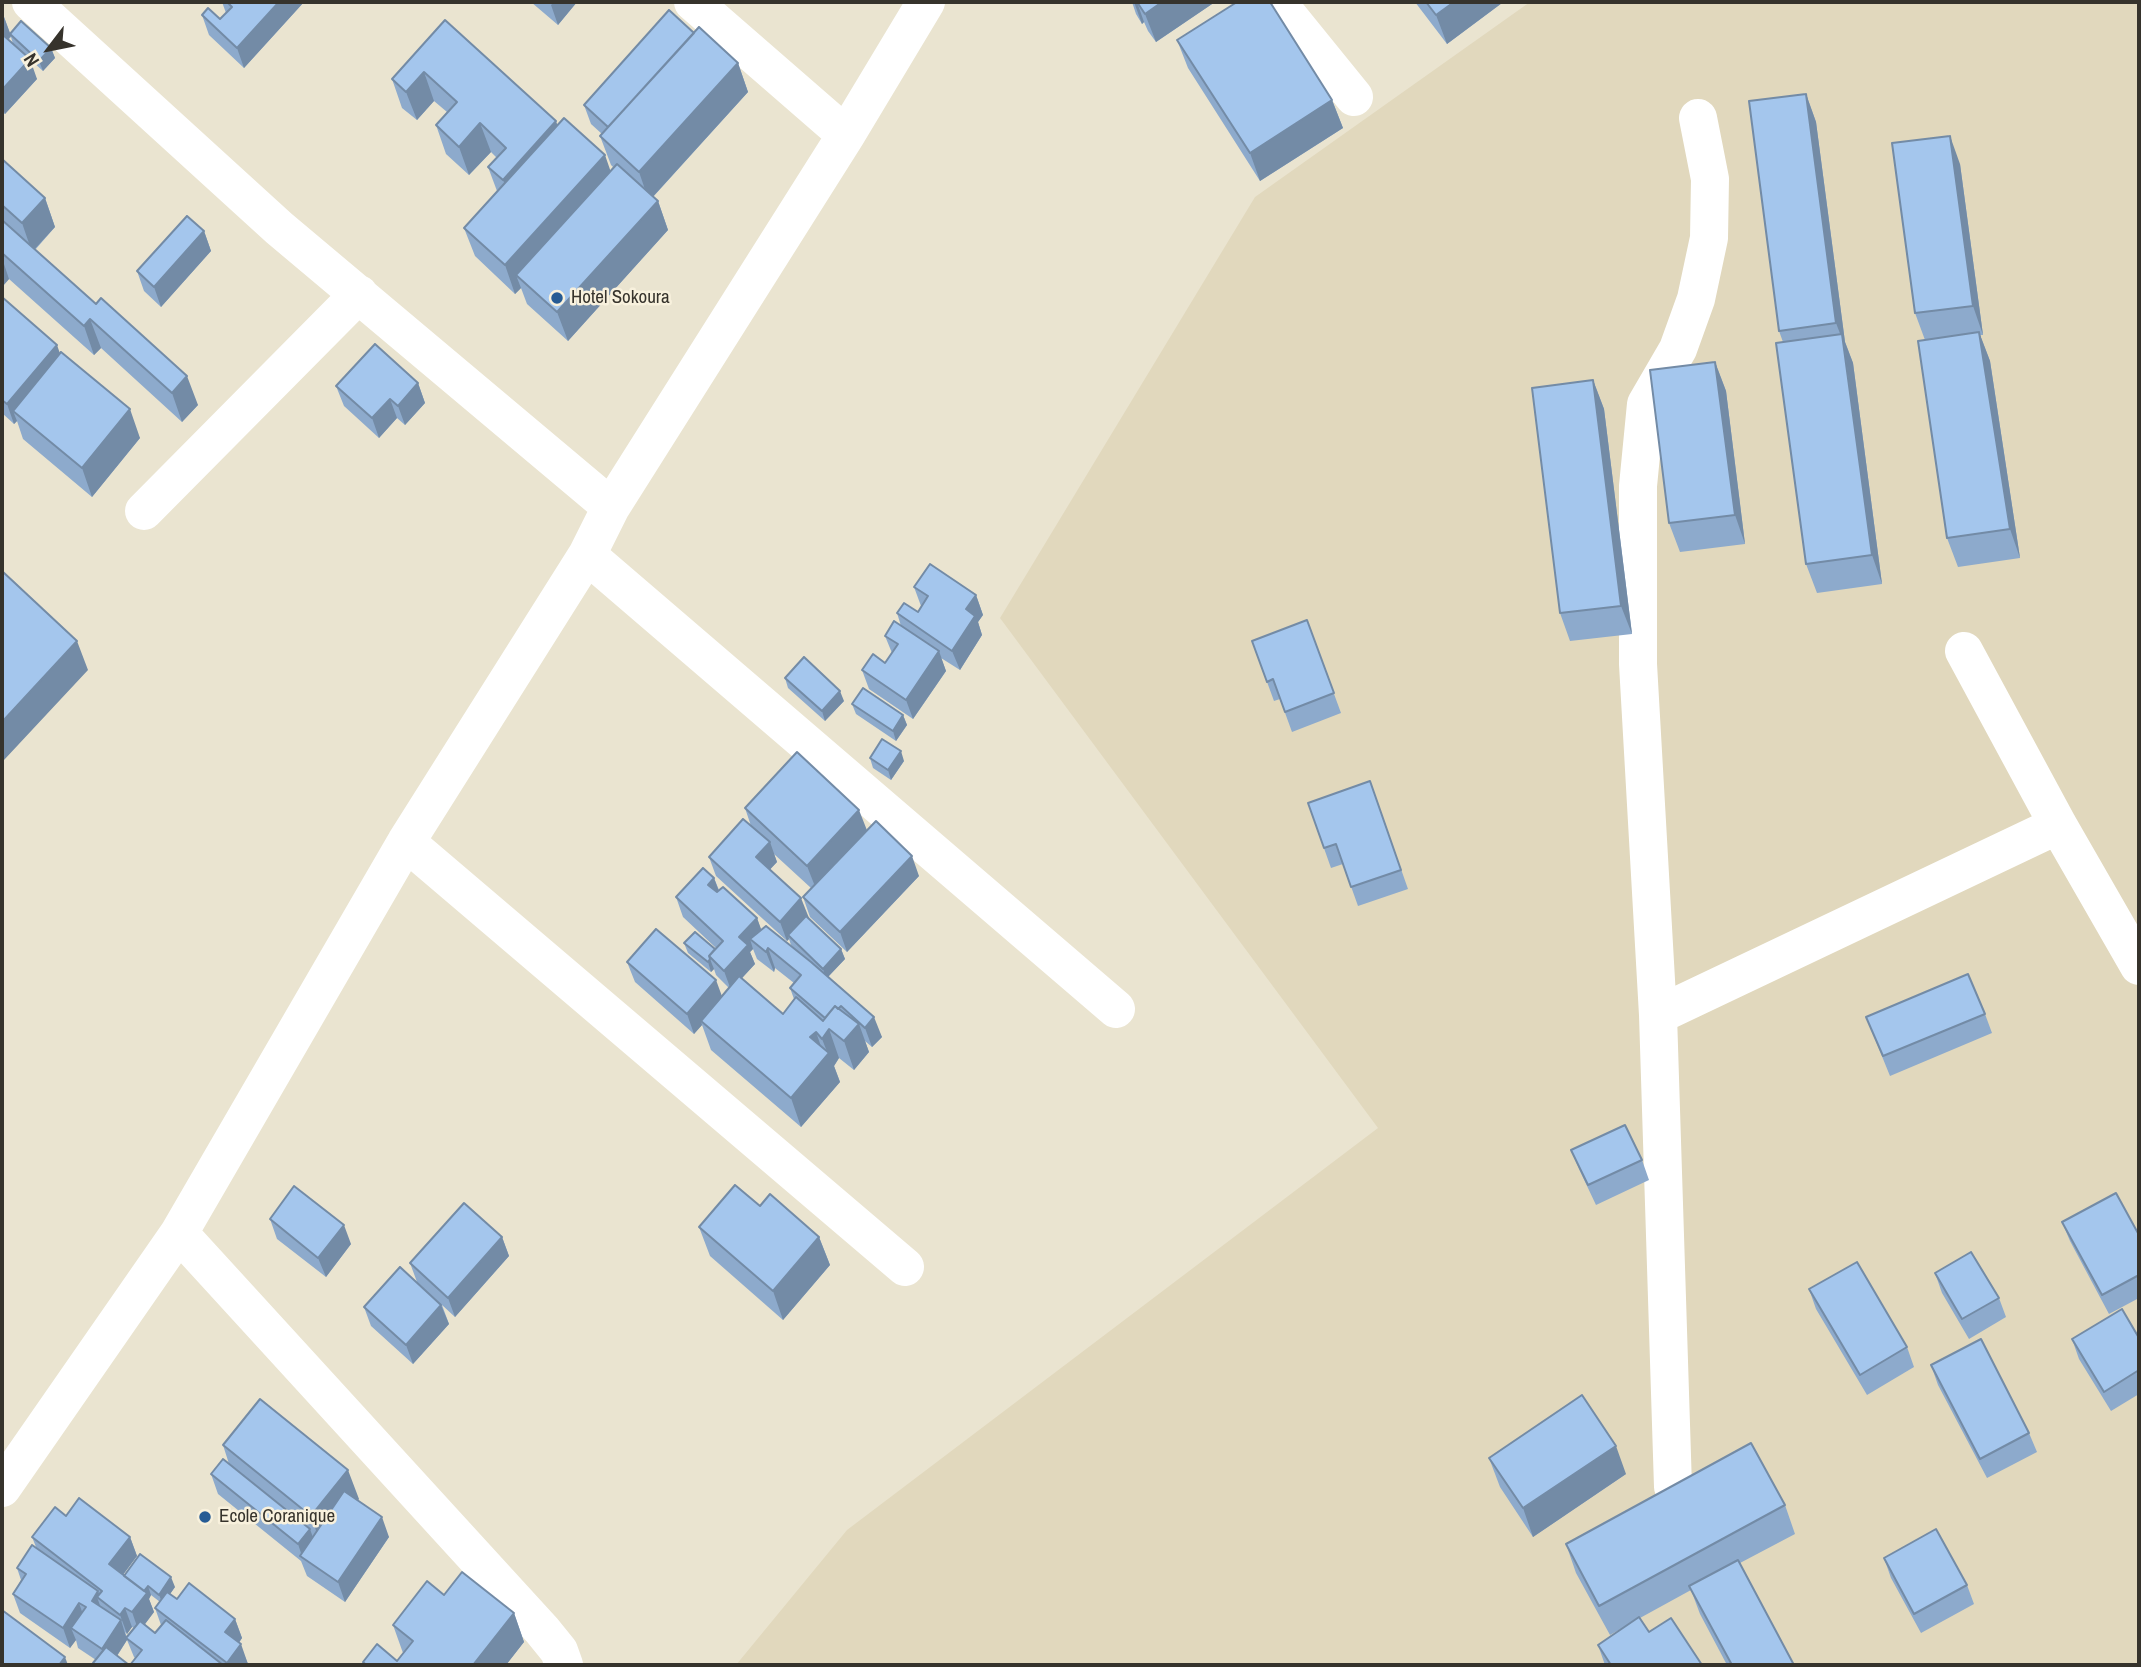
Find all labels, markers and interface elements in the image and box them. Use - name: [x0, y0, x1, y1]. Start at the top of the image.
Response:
- north arrow: [14, 14, 84, 84]
- text: N: [17, 48, 45, 72]
- place label: Hotel Sokoura: [571, 287, 670, 309]
- marker: Hotel Sokoura: [549, 290, 565, 306]
- place label: Ecole Coranique: [219, 1506, 335, 1528]
- marker: Ecole Coranique: [197, 1509, 213, 1525]

